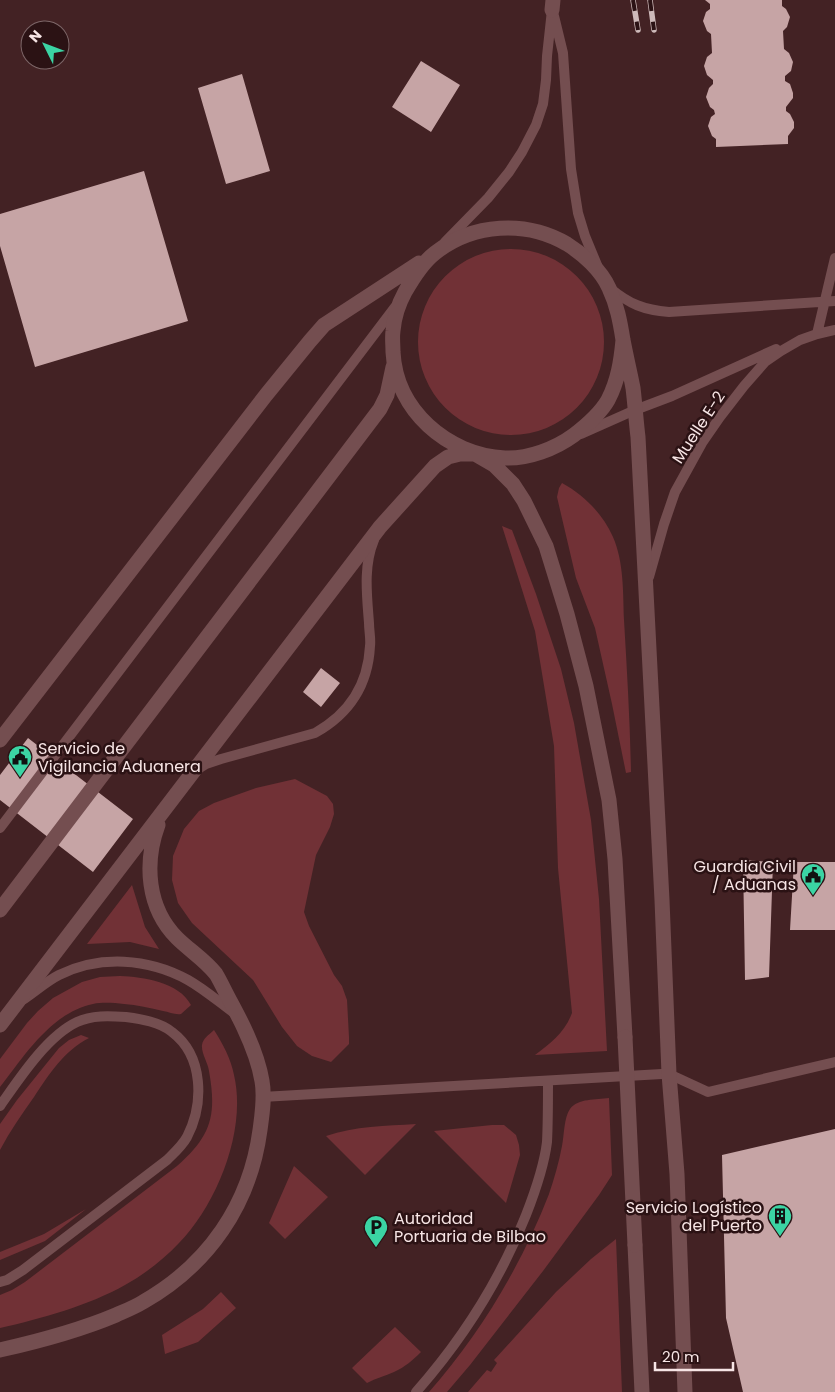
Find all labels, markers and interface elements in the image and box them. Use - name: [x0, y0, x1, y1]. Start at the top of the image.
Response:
- north arrow: [20, 20, 70, 70]
- text: N: [24, 26, 46, 47]
- street label: Muelle E-2: [666, 387, 730, 468]
- place label: Servicio de Vigilancia Aduanera: [38, 737, 201, 778]
- public building icon: Servicio de Vigilancia Aduanera: [7, 744, 33, 778]
- place label: Guardia Civil / Aduanas: [694, 855, 796, 896]
- public building icon: Guardia Civil / Aduanas: [800, 862, 826, 896]
- place label: Servicio Logístico del Puerto: [626, 1196, 762, 1237]
- building icon: Servicio Logístico del Puerto: [767, 1203, 793, 1237]
- place label: Autoridad Portuaria de Bilbao: [394, 1207, 546, 1248]
- parking icon: Autoridad Portuaria de Bilbao: [363, 1214, 389, 1248]
- scale bar: [655, 1340, 732, 1372]
- text: 20 m: [662, 1346, 700, 1367]

